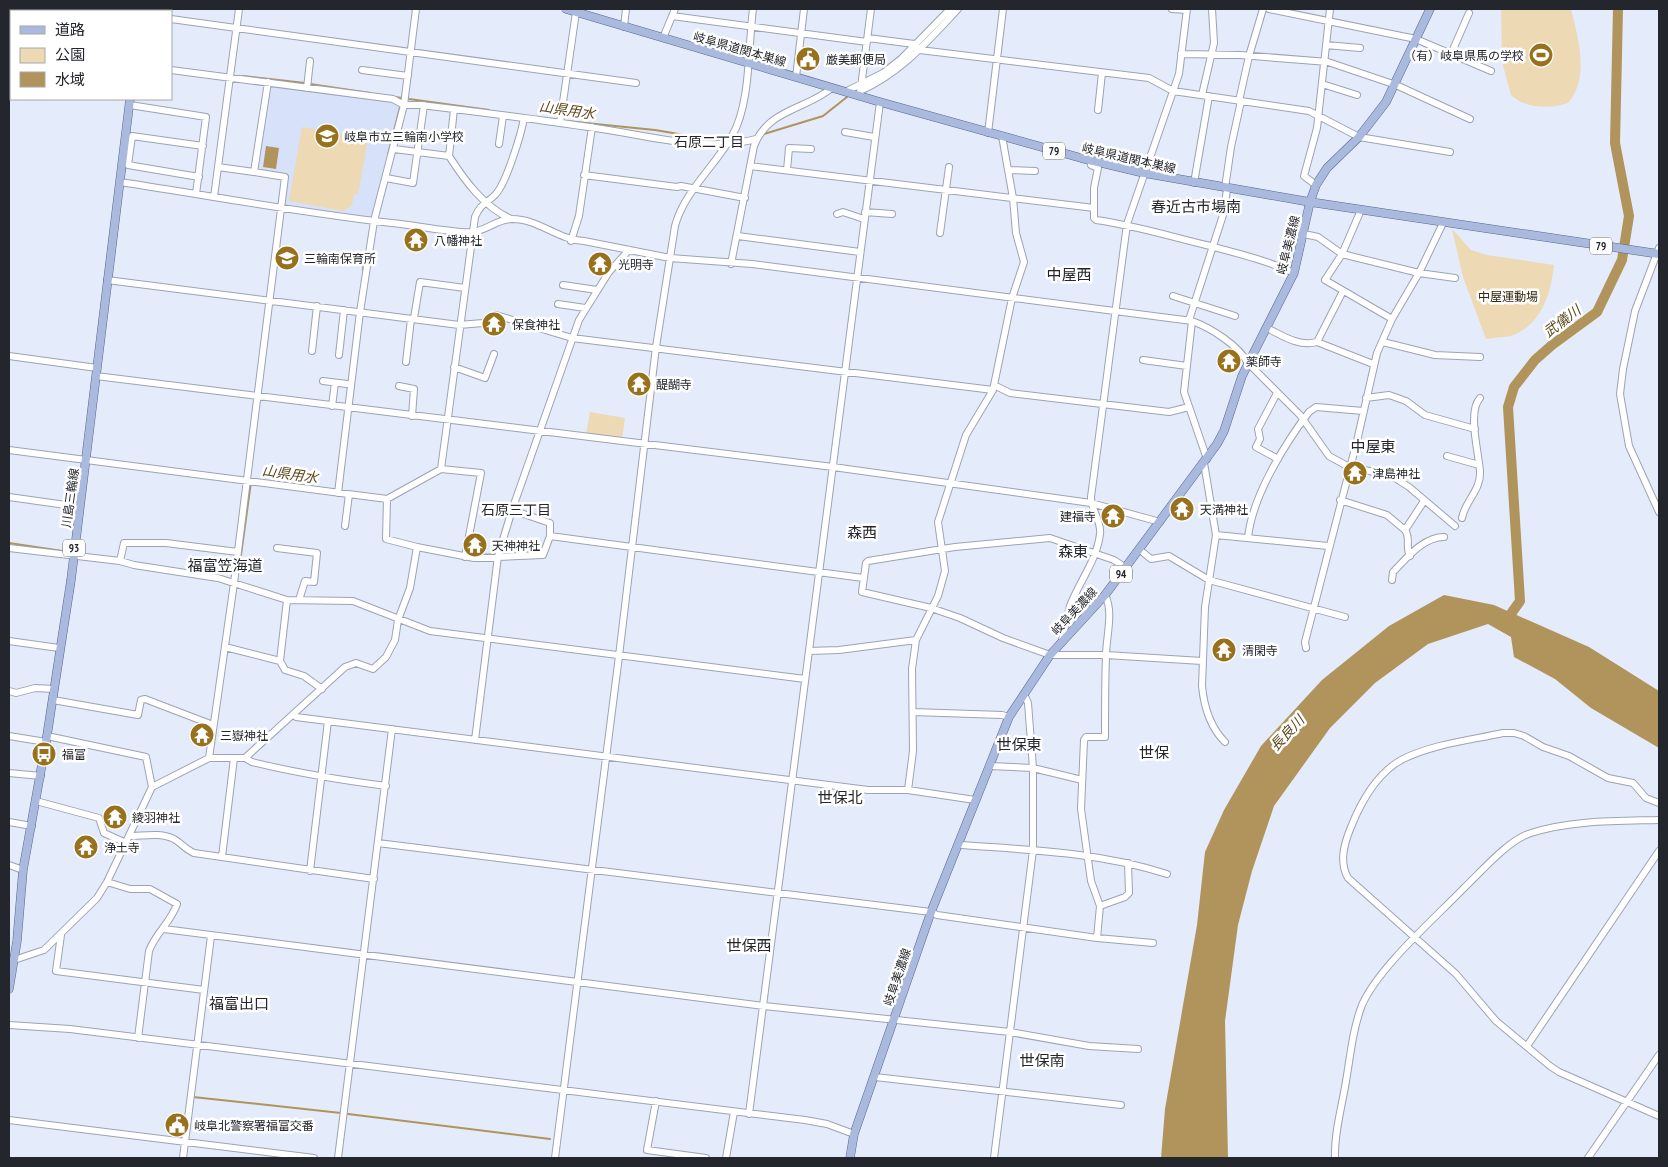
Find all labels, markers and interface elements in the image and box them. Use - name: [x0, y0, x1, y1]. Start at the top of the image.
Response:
- legend: [10, 10, 172, 100]
- text: 道路: [55, 20, 85, 39]
- street label: 岐阜県道関本巣線: [692, 29, 788, 69]
- sports icon: （有）岐阜県馬の学校: [1528, 42, 1554, 68]
- text: 公園: [55, 45, 85, 64]
- public building icon: 厳美郵便局: [795, 46, 821, 72]
- place label: （有）岐阜県馬の学校: [1404, 48, 1524, 63]
- place label: 厳美郵便局: [826, 52, 886, 67]
- text: 水域: [55, 70, 85, 89]
- water label: 山県用水: [538, 97, 598, 123]
- school or university icon: 岐阜市立三輪南小学校: [314, 123, 340, 149]
- place label: 岐阜市立三輪南小学校: [344, 129, 464, 144]
- district label: 石原二丁目: [674, 133, 744, 151]
- street label: 岐阜県道関本巣線: [1081, 140, 1177, 176]
- road number: 79: [1043, 142, 1065, 160]
- district label: 春近古市場南: [1151, 197, 1241, 216]
- street label: 岐阜美濃線: [1273, 214, 1303, 276]
- temple icon: 八幡神社: [403, 227, 429, 253]
- place label: 八幡神社: [434, 233, 482, 248]
- road number: 79: [1590, 238, 1612, 255]
- school or university icon: 三輪南保育所: [274, 245, 300, 271]
- place label: 三輪南保育所: [304, 251, 376, 266]
- temple icon: 光明寺: [587, 251, 613, 277]
- place label: 光明寺: [618, 257, 654, 272]
- district label: 中屋西: [1046, 265, 1092, 284]
- park label: 中屋運動場: [1478, 289, 1538, 304]
- water label: 武儀川: [1540, 300, 1586, 341]
- temple icon: 保食神社: [481, 311, 507, 337]
- place label: 保食神社: [512, 317, 560, 332]
- temple icon: 薬師寺: [1216, 348, 1242, 374]
- place label: 薬師寺: [1246, 354, 1282, 369]
- temple icon: 醍醐寺: [626, 371, 652, 397]
- place label: 醍醐寺: [656, 377, 692, 392]
- district label: 中屋東: [1350, 437, 1396, 456]
- temple icon: 津島神社: [1342, 460, 1368, 486]
- water label: 山県用水: [261, 461, 321, 487]
- place label: 津島神社: [1372, 466, 1420, 481]
- street label: 川島三輪線: [58, 467, 82, 529]
- temple icon: 天満神社: [1169, 496, 1195, 522]
- district label: 石原三丁目: [481, 501, 551, 519]
- place label: 天満神社: [1200, 502, 1248, 517]
- temple icon: 建福寺: [1100, 503, 1126, 529]
- place label: 建福寺: [1060, 509, 1096, 524]
- district label: 森西: [847, 523, 877, 542]
- temple icon: 天神神社: [462, 532, 488, 558]
- place label: 天神神社: [492, 538, 540, 553]
- road number: 93: [63, 540, 85, 556]
- district label: 森東: [1058, 542, 1088, 561]
- district label: 福富笠海道: [187, 556, 263, 575]
- road number: 94: [1110, 566, 1132, 582]
- street label: 岐阜美濃線: [1048, 584, 1100, 638]
- temple icon: 清閑寺: [1211, 637, 1237, 663]
- place label: 清閑寺: [1242, 643, 1278, 658]
- water label: 長良川: [1266, 710, 1309, 754]
- temple icon: 三嶽神社: [189, 722, 215, 748]
- place label: 三嶽神社: [220, 728, 268, 743]
- district label: 世保東: [996, 735, 1042, 754]
- bus stop icon: 福富: [31, 741, 57, 767]
- district label: 世保: [1139, 743, 1169, 762]
- place label: 福富: [62, 747, 86, 762]
- district label: 世保北: [817, 788, 863, 807]
- temple icon: 綾羽神社: [102, 804, 128, 830]
- place label: 綾羽神社: [132, 810, 180, 825]
- temple icon: 浄土寺: [73, 834, 99, 860]
- place label: 浄土寺: [104, 840, 140, 855]
- district label: 世保西: [726, 936, 772, 955]
- street label: 岐阜美濃線: [880, 946, 914, 1008]
- district label: 福富出口: [209, 994, 269, 1013]
- district label: 世保南: [1019, 1051, 1065, 1070]
- public building icon: 岐阜北警察署福富交番: [164, 1112, 190, 1138]
- place label: 岐阜北警察署福富交番: [194, 1118, 314, 1133]

